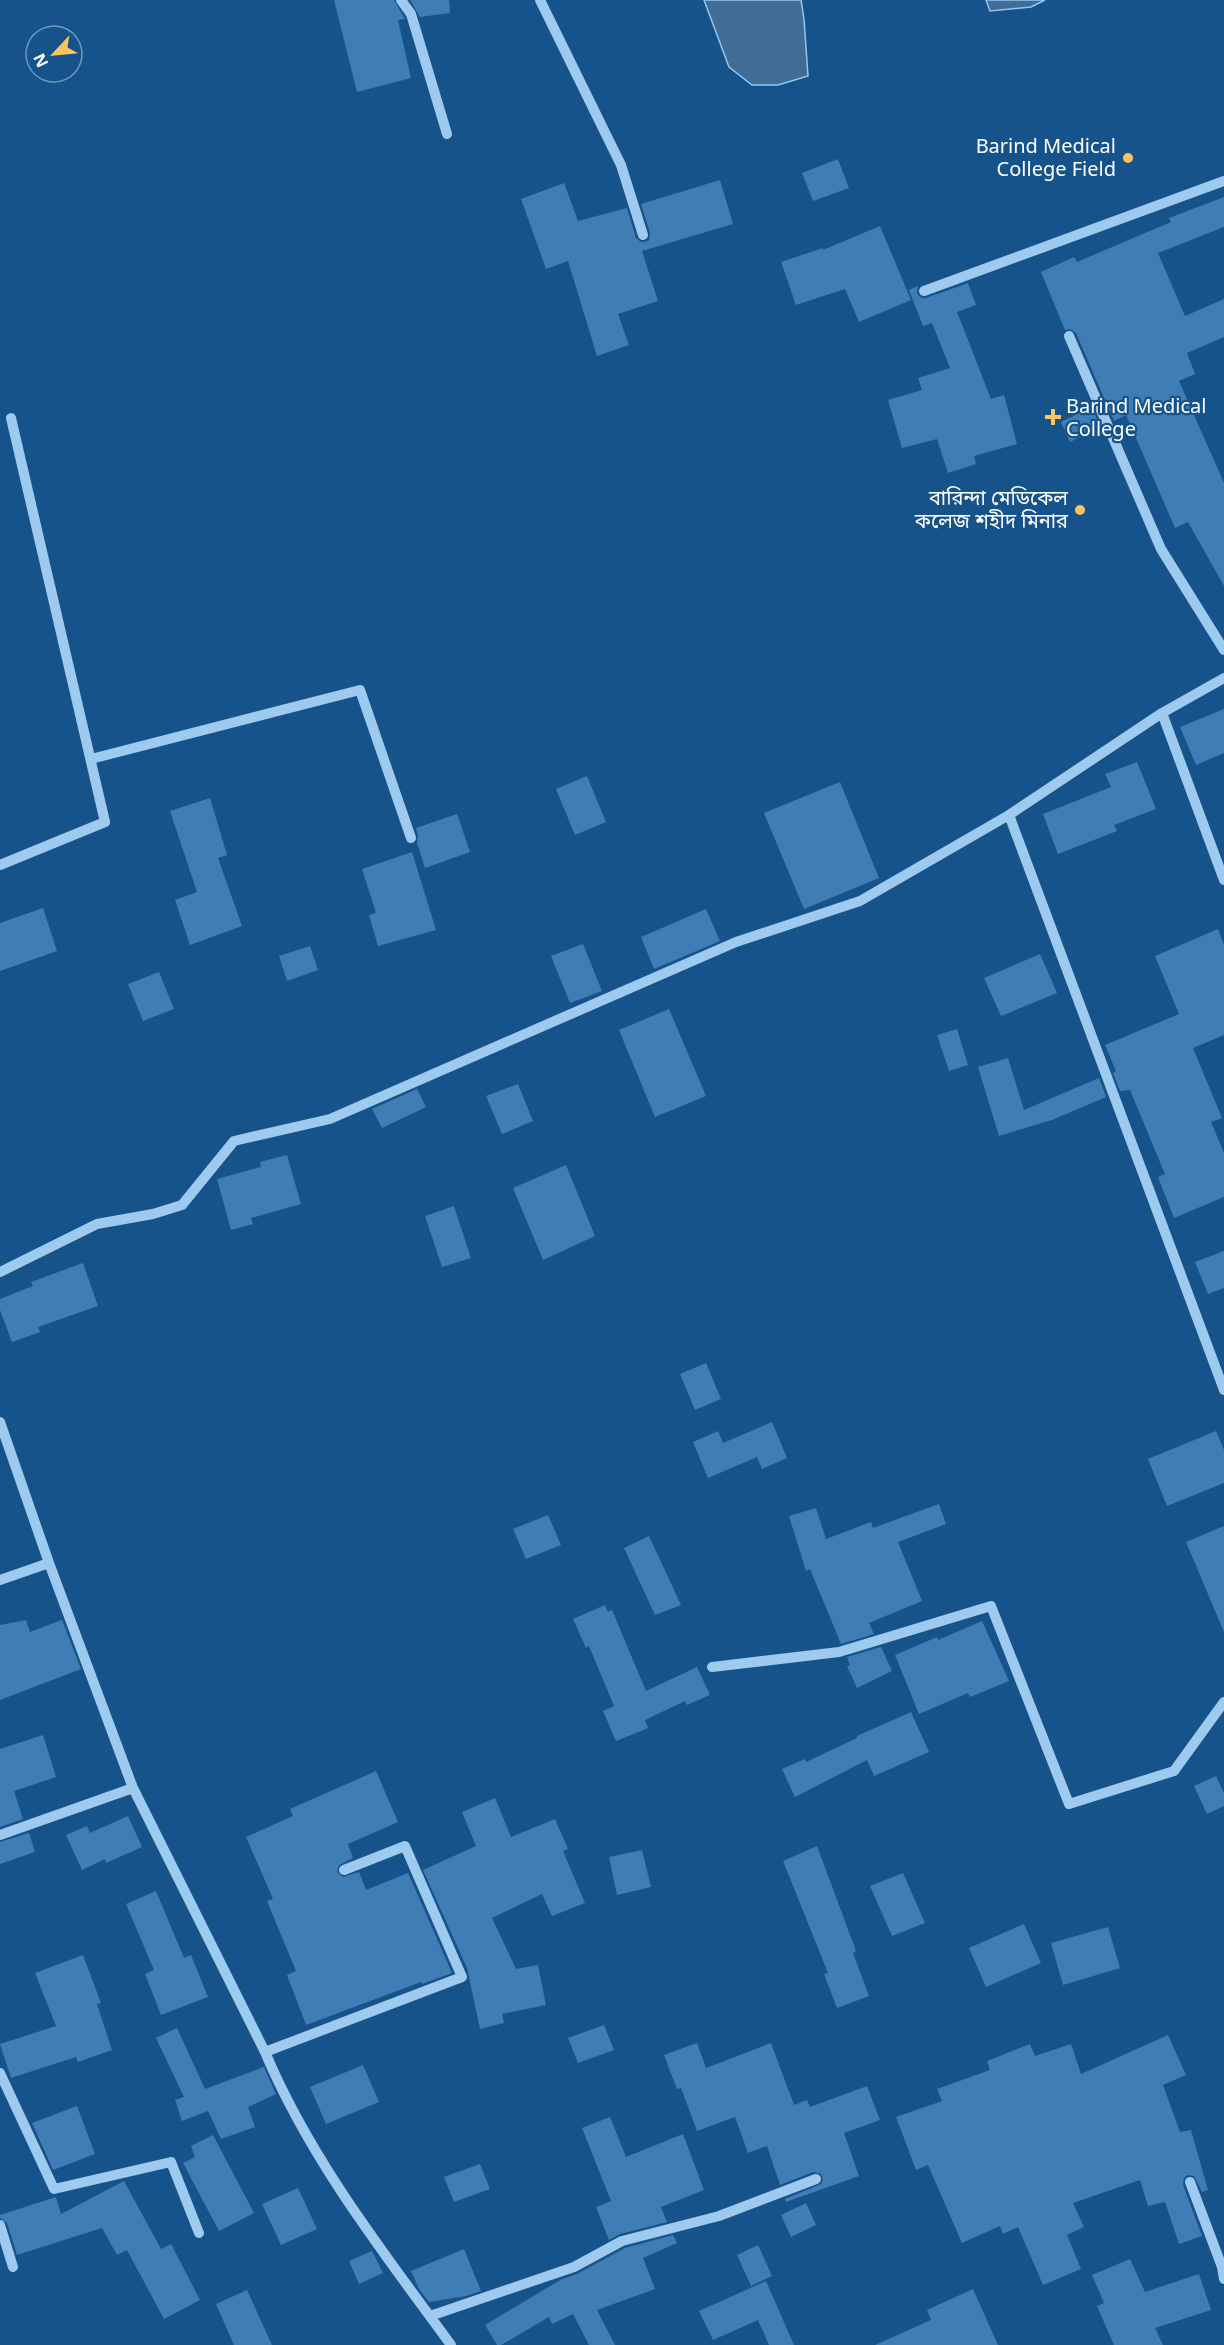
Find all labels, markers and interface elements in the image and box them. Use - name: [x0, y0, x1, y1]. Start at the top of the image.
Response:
- north arrow: [24, 24, 84, 84]
- text: N: [28, 50, 53, 71]
- place label: Barind Medical College Field: [976, 132, 1116, 182]
- marker: Barind Medical College Field: [1121, 151, 1135, 165]
- place label: Barind Medical College: [1066, 392, 1206, 442]
- marker: Barind Medical College: [1044, 408, 1062, 426]
- place label: বারিন্দা মেডিকেল কলেজ শহীদ মিনার: [914, 484, 1069, 534]
- marker: বারিন্দা মেডিকেল কলেজ শহীদ মিনার: [1073, 503, 1087, 517]

